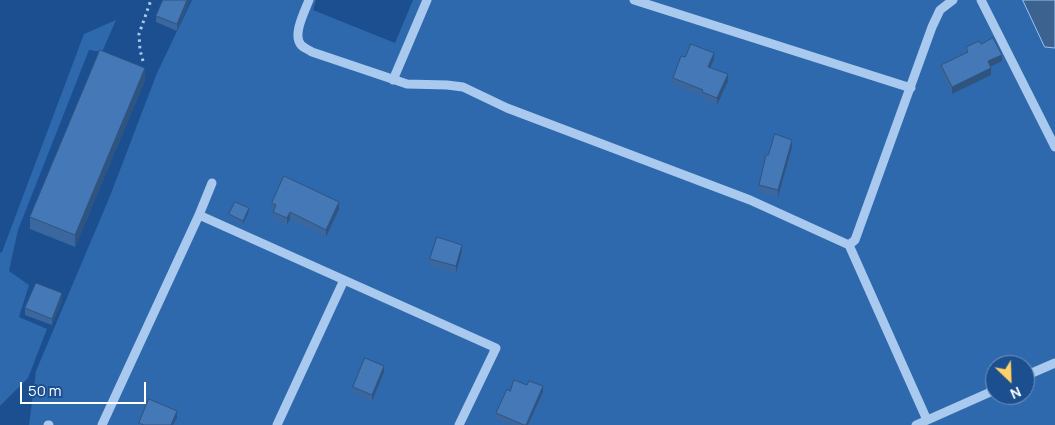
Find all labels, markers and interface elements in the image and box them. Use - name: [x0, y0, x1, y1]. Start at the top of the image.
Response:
- north arrow: [985, 355, 1035, 405]
- scale bar: [22, 372, 149, 404]
- text: 50 m: [28, 380, 62, 401]
- text: N: [1007, 383, 1024, 404]

